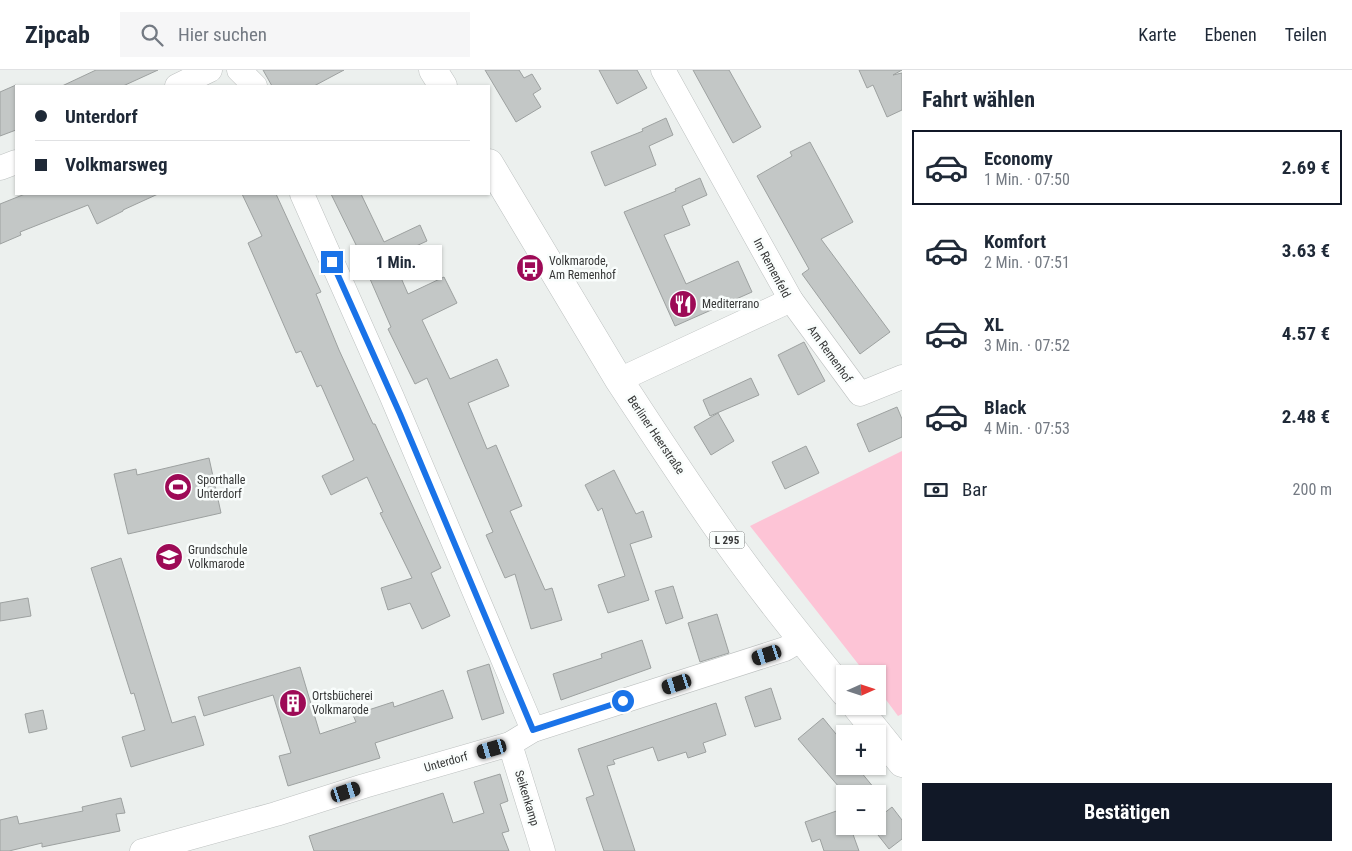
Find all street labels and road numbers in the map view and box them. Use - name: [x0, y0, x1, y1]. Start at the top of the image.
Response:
- street label: Im Remenfeld: [751, 236, 794, 300]
- street label: Am Remenhof: [805, 323, 855, 385]
- street label: Berliner Heerstraße: [625, 393, 688, 477]
- road number: L 295: [710, 532, 744, 548]
- street label: Unterdorf: [423, 749, 470, 775]
- street label: Seikenkamp: [512, 768, 542, 828]

